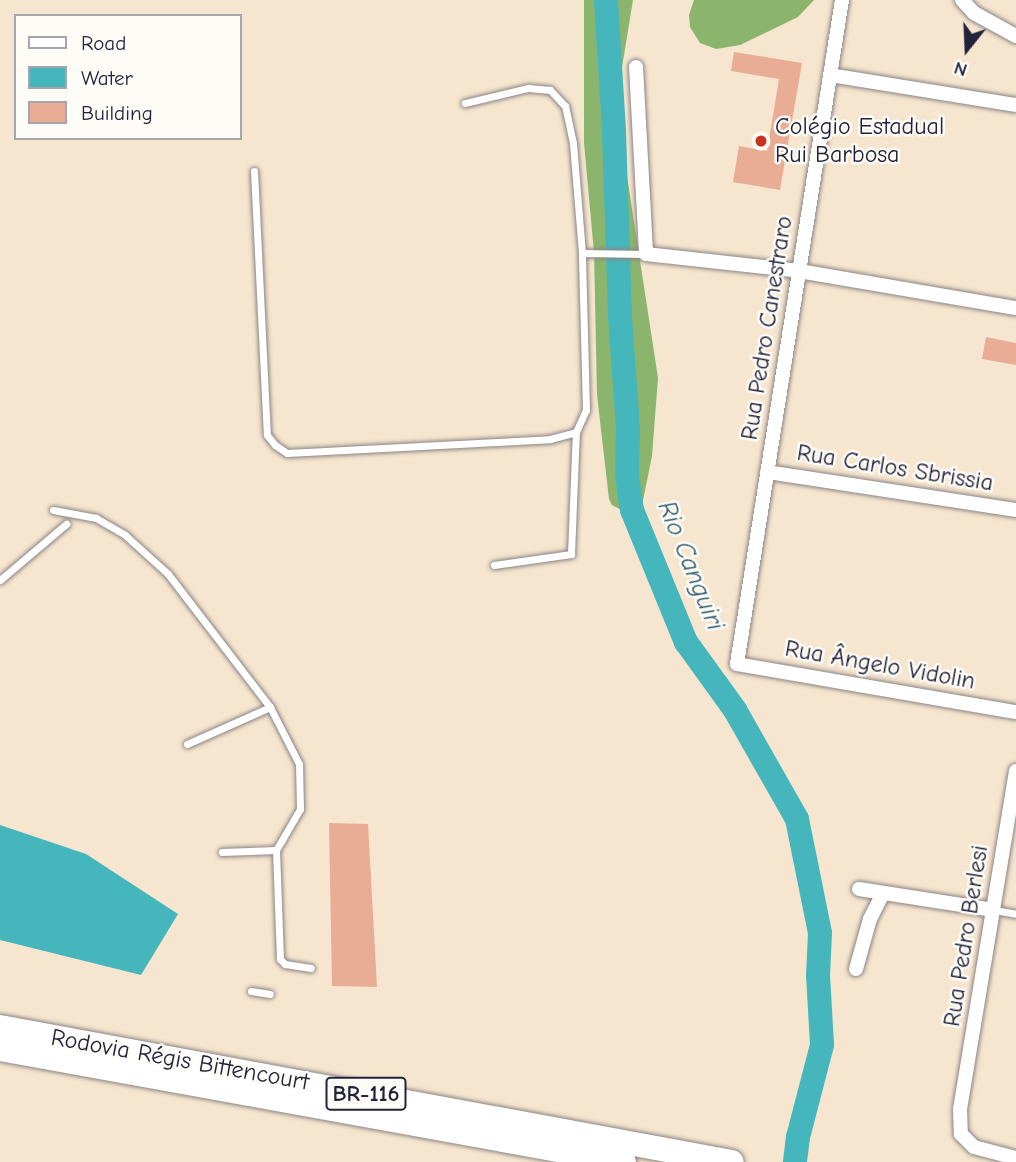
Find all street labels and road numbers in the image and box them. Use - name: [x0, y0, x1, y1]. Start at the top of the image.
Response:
- street label: Rua Pedro Canestraro: [735, 214, 799, 442]
- street label: Rua Carlos Sbrissia: [795, 438, 995, 498]
- street label: Rua Ângelo Vidolin: [783, 634, 977, 696]
- street label: Rua Pedro Berlesi: [937, 843, 995, 1029]
- street label: Rodovia Régis Bittencourt: [49, 1023, 311, 1097]
- road number: BR-116: [324, 1074, 408, 1114]

